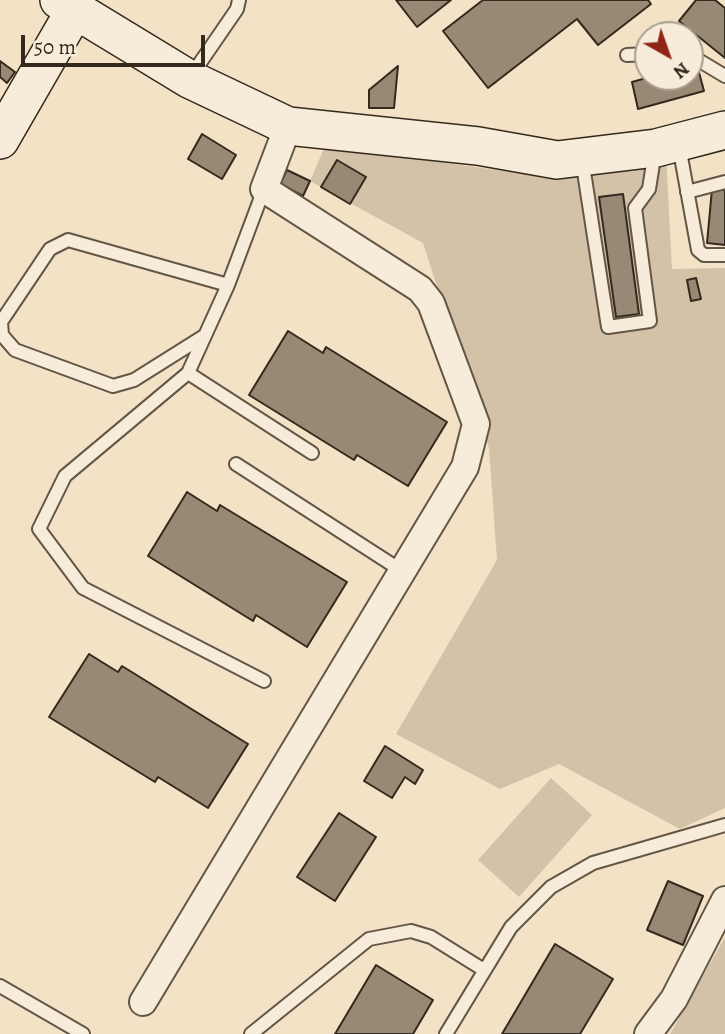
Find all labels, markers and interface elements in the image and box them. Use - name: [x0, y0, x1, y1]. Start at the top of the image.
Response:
- scale bar: [24, 21, 208, 65]
- north arrow: [634, 21, 704, 91]
- text: 50 m: [34, 33, 76, 61]
- text: N: [668, 56, 695, 85]

